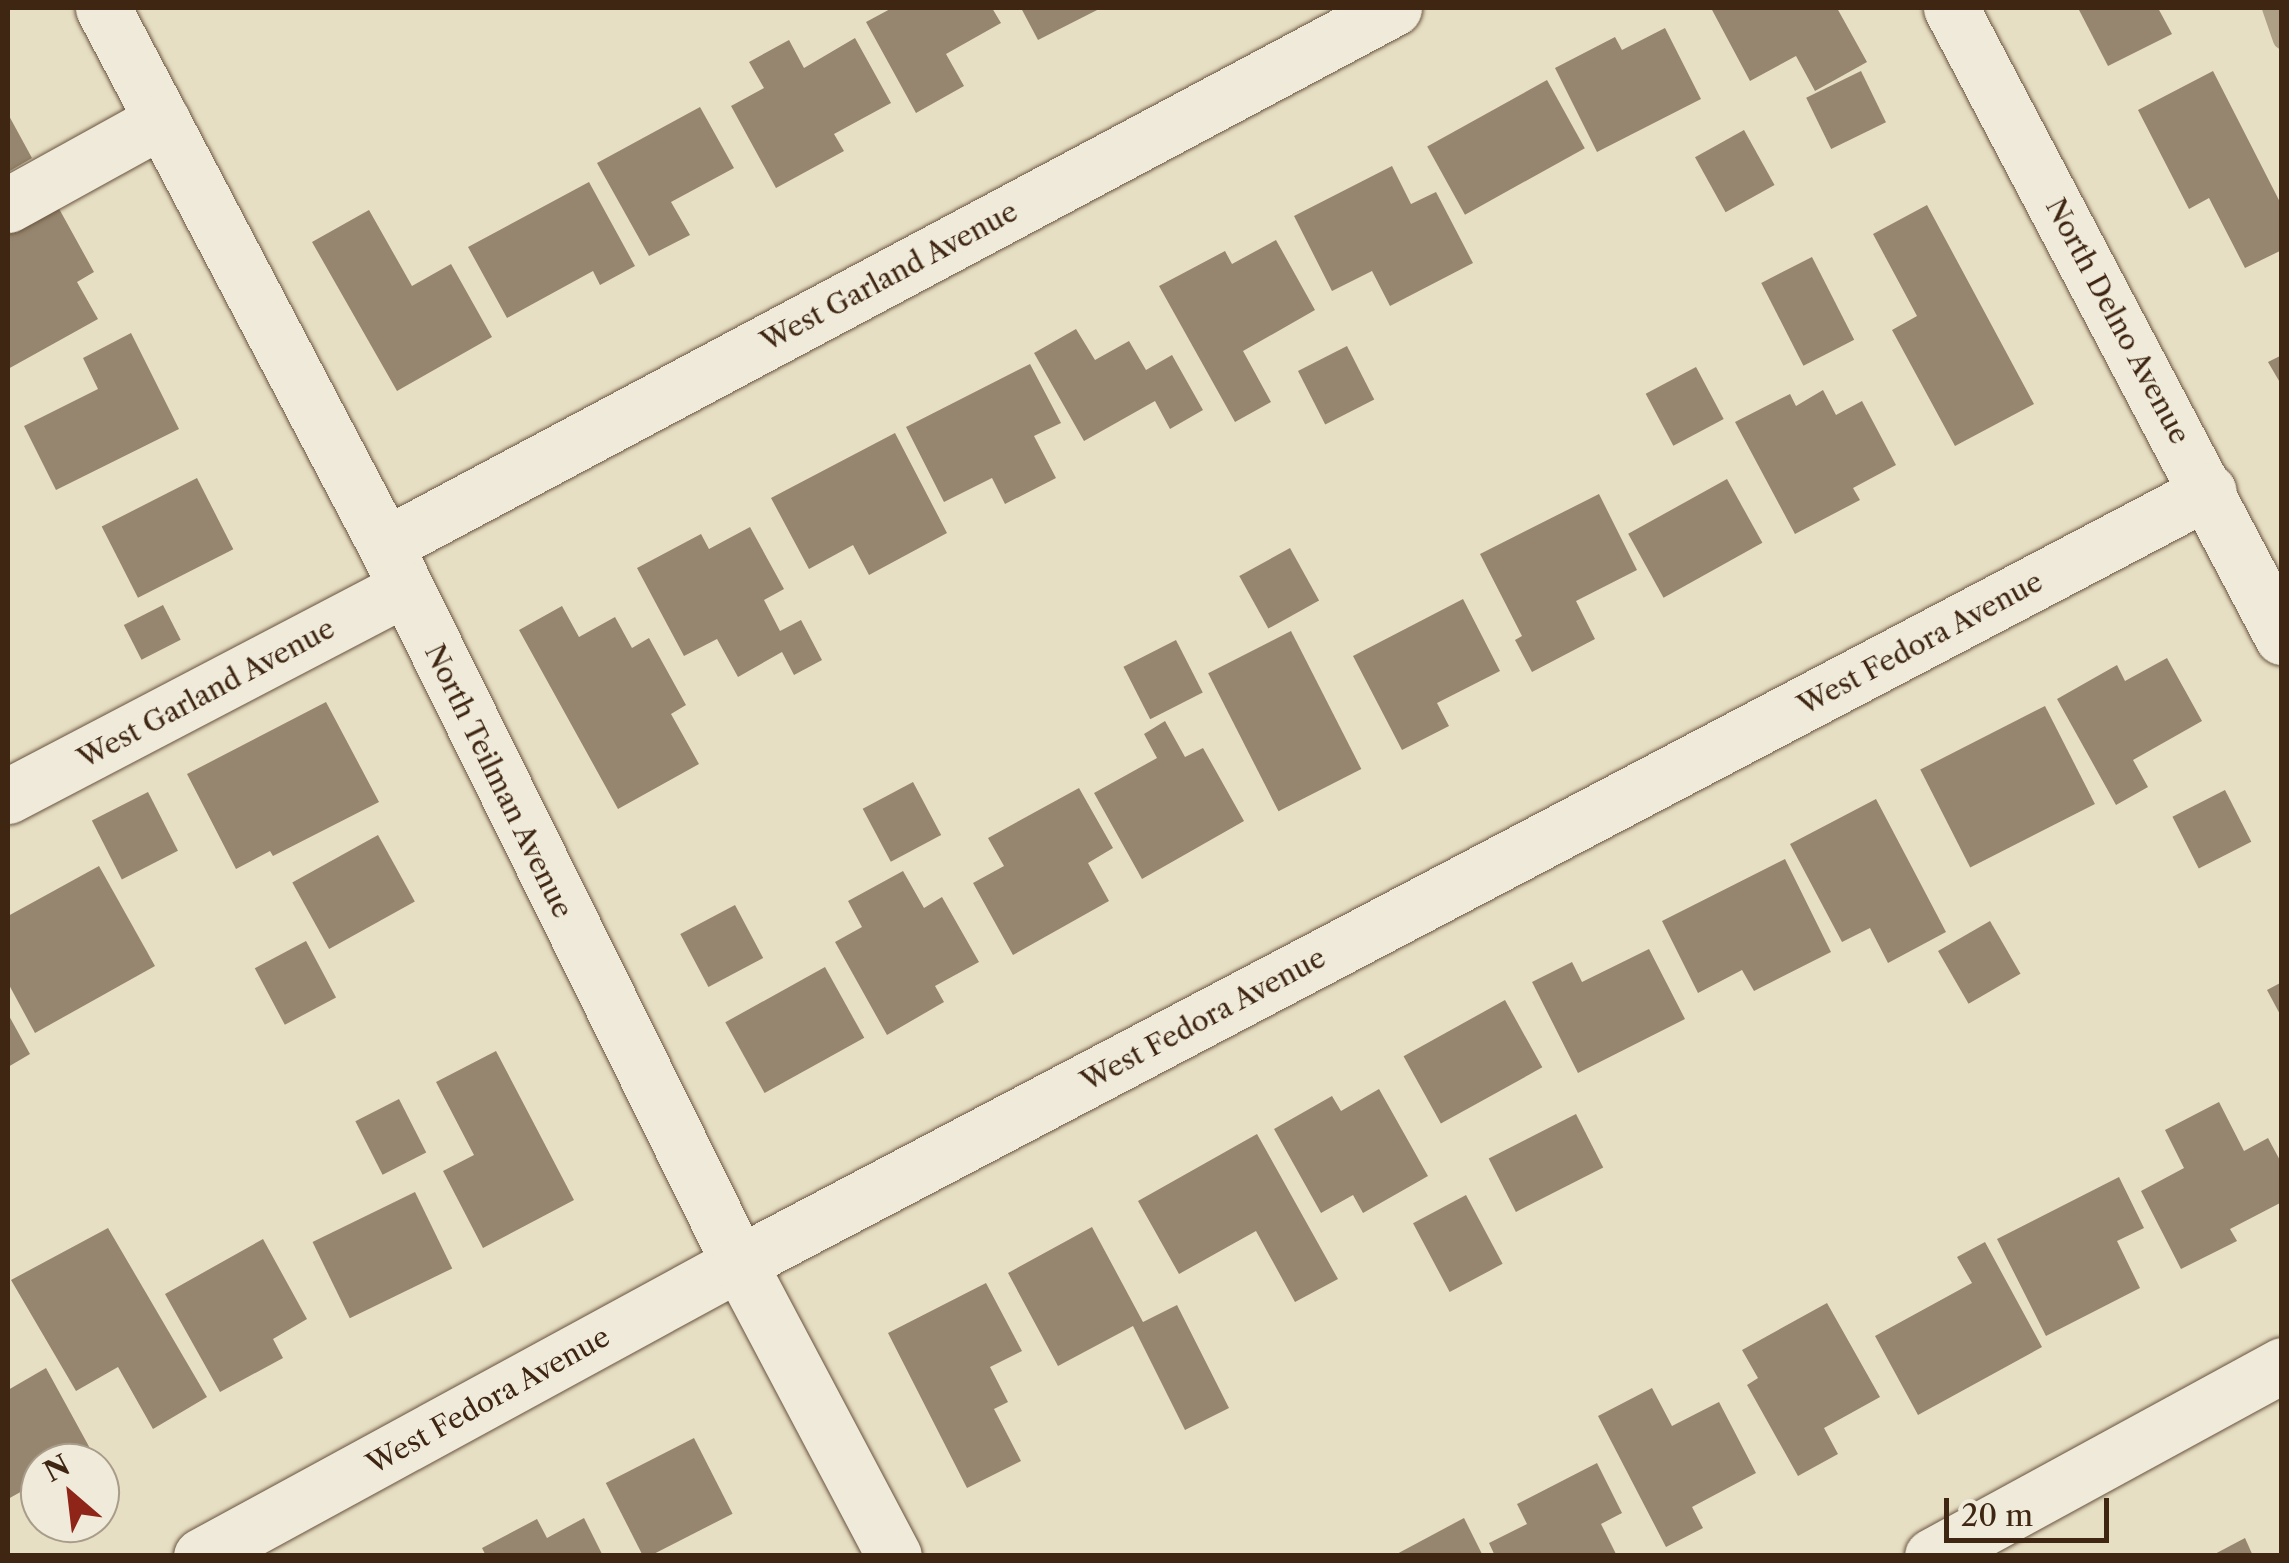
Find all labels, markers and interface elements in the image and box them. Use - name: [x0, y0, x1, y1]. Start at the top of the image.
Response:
- street label: North Delno Avenue: [2039, 192, 2197, 450]
- street label: West Garland Avenue: [754, 194, 1024, 358]
- street label: West Fedora Avenue: [1791, 564, 2049, 722]
- street label: West Garland Avenue: [71, 611, 341, 775]
- street label: North Teilman Avenue: [418, 638, 580, 924]
- street label: West Fedora Avenue: [1074, 940, 1332, 1098]
- street label: West Fedora Avenue: [360, 1319, 616, 1481]
- north arrow: [20, 1443, 120, 1543]
- text: N: [38, 1448, 76, 1489]
- scale bar: [1949, 1478, 2114, 1540]
- text: 20 m: [1961, 1497, 2033, 1534]

